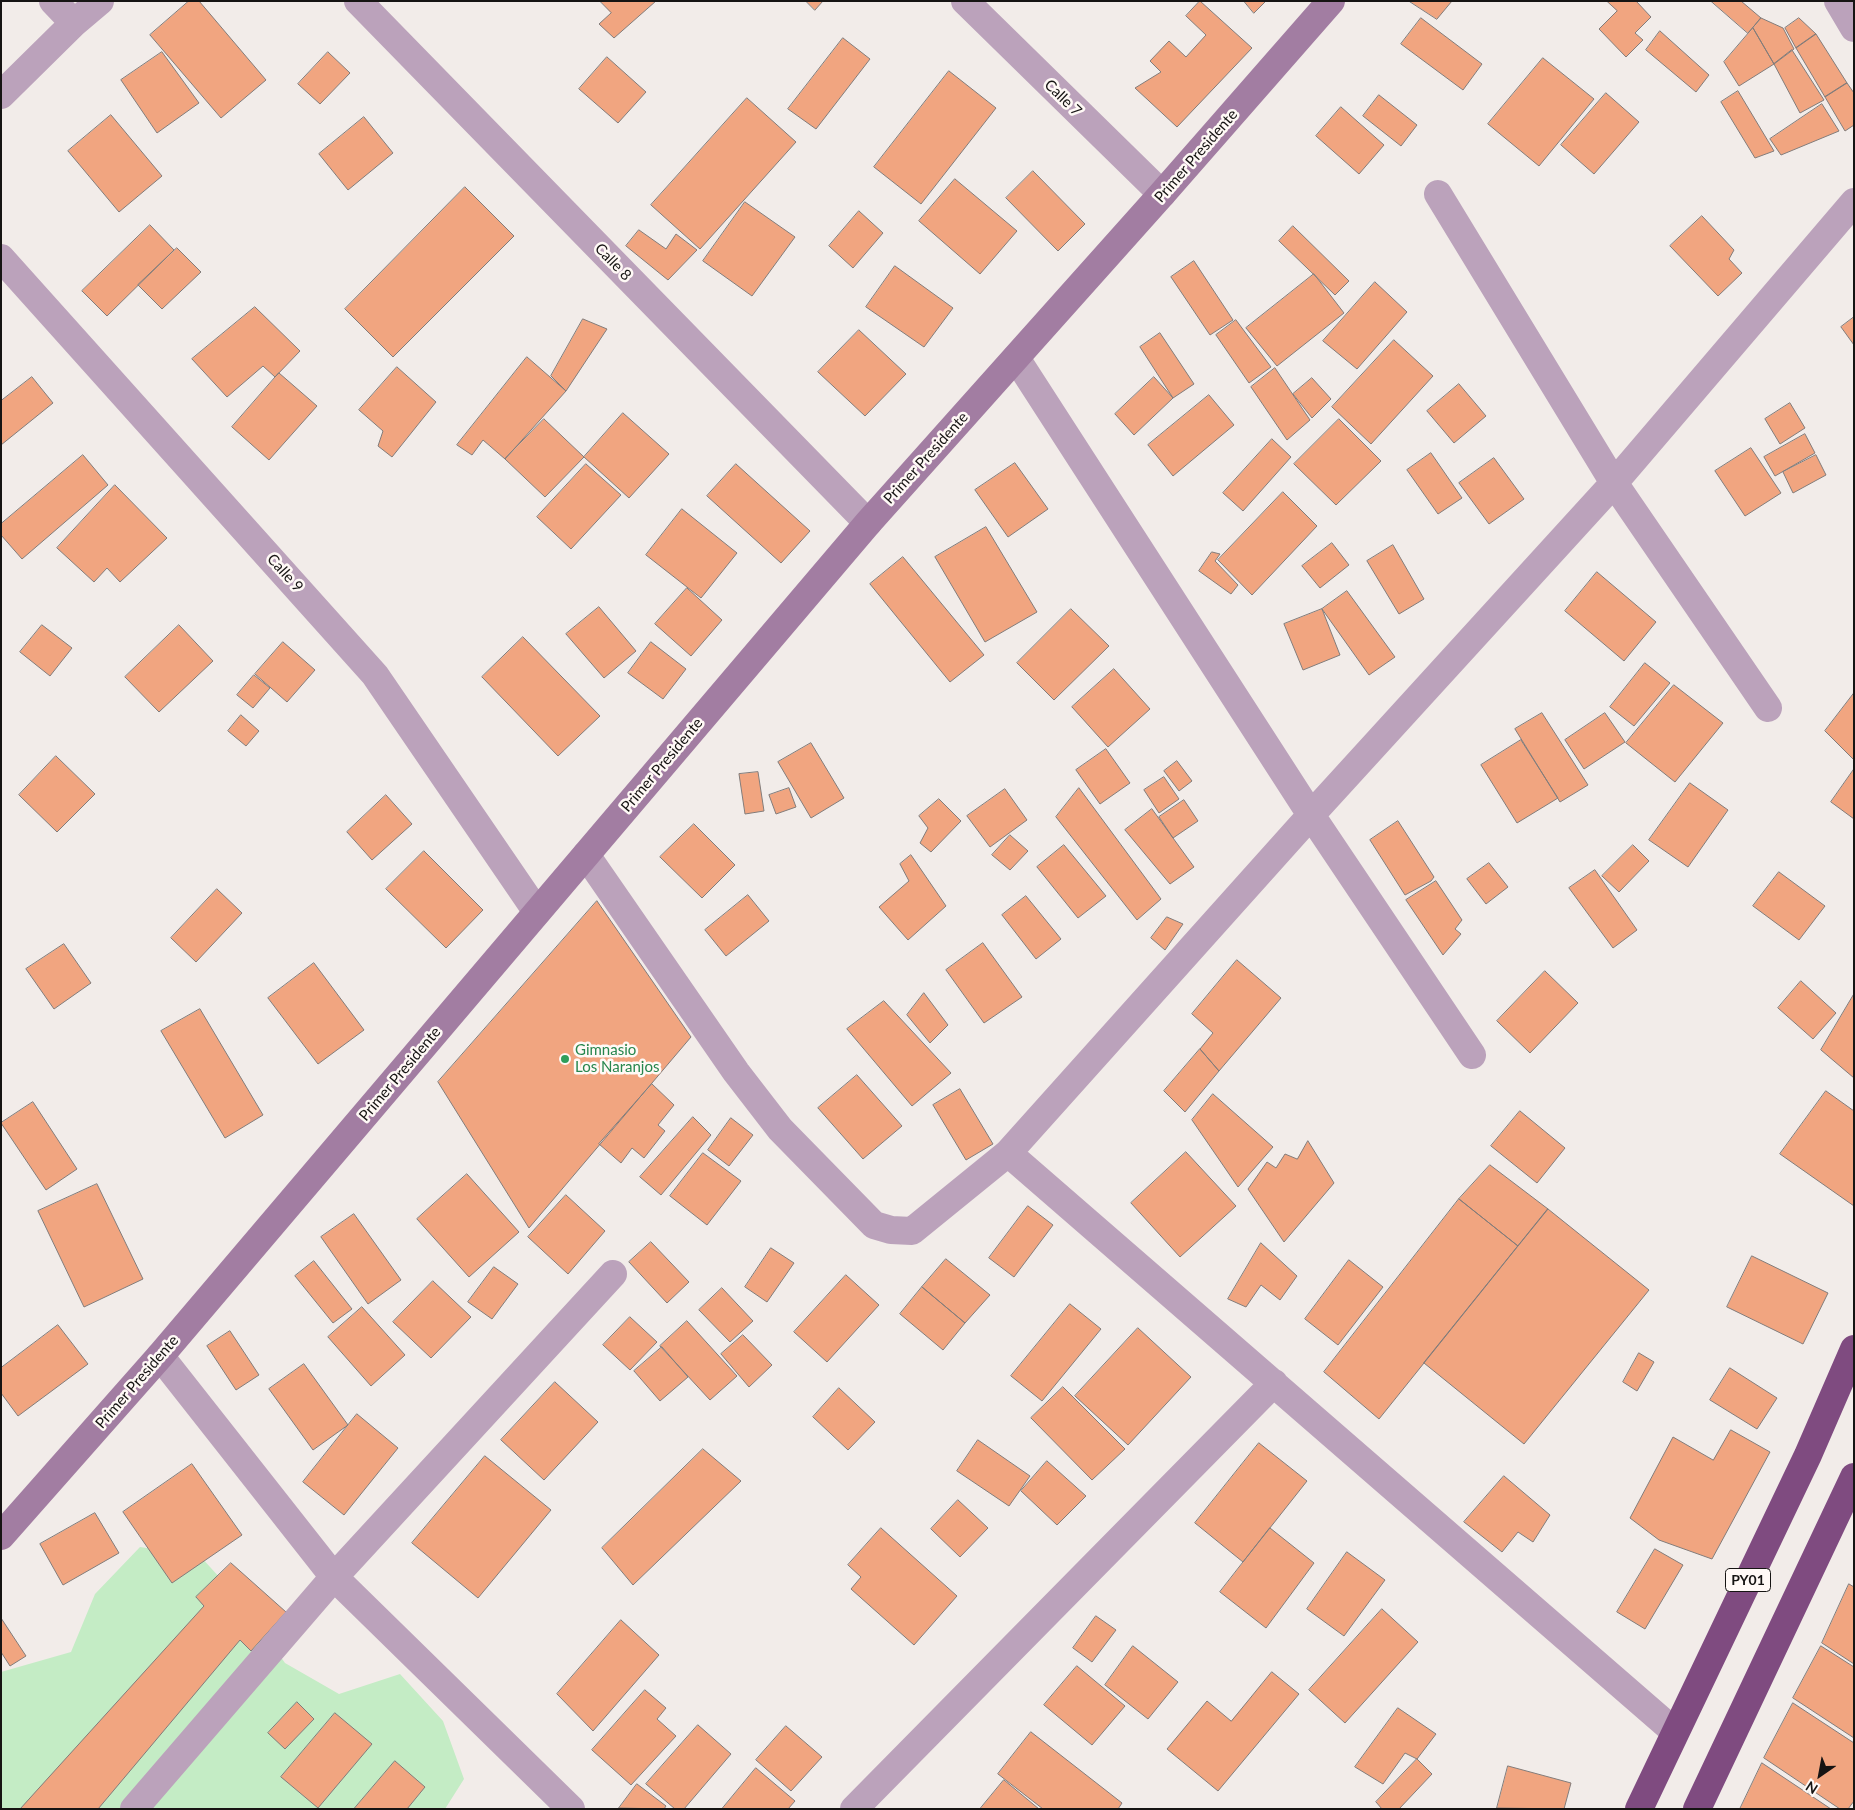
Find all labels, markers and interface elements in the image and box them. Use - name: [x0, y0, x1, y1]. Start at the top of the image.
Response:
- street label: Calle 7: [1041, 76, 1085, 120]
- street label: Primer Presidente: [1151, 106, 1241, 206]
- street label: Calle 8: [591, 240, 635, 284]
- street label: Primer Presidente: [880, 408, 972, 508]
- street label: Calle 9: [263, 550, 307, 596]
- street label: Primer Presidente: [617, 714, 707, 816]
- street label: Primer Presidente: [355, 1023, 445, 1125]
- place label: Gimnasio Los Naranjos: [575, 1041, 659, 1076]
- marker: Gimnasio Los Naranjos: [559, 1053, 571, 1065]
- street label: Primer Presidente: [92, 1332, 182, 1432]
- road number: PY01: [1726, 1568, 1770, 1592]
- north arrow: [1795, 1750, 1845, 1800]
- text: N: [1802, 1778, 1821, 1798]

